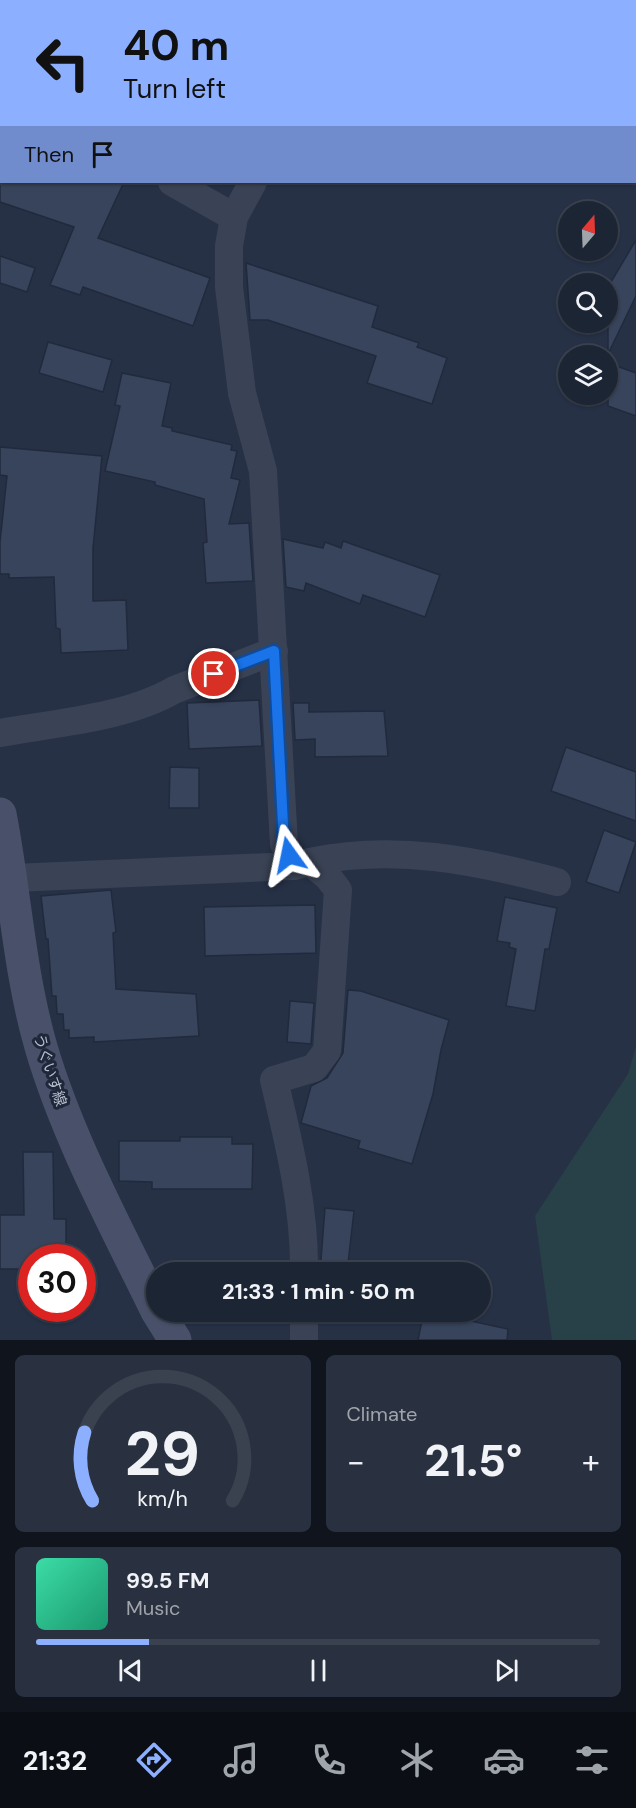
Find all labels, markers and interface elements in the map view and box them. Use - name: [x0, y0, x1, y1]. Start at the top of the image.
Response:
- text: 40 m: [123, 18, 229, 73]
- icon: left: [24, 24, 102, 102]
- text: Turn left: [123, 71, 226, 106]
- icon: arrive: [86, 138, 119, 171]
- text: Then: [24, 140, 74, 169]
- north arrow: [558, 201, 618, 261]
- map controls: [558, 201, 618, 405]
- button: search: [558, 273, 618, 333]
- button: layers: [558, 345, 618, 405]
- pin: [188, 648, 239, 699]
- icon: arrive: [197, 657, 230, 690]
- position arrow: [257, 823, 321, 887]
- street label: うぐいす線: [29, 1031, 71, 1109]
- speed limit sign: 30: [18, 1244, 96, 1322]
- text: 21:33 · 1 min · 50 m: [222, 1277, 415, 1306]
- text: Climate: [347, 1401, 417, 1427]
- text: 29: [125, 1413, 200, 1494]
- text: 21.5°: [424, 1431, 522, 1490]
- text: −: [347, 1440, 365, 1483]
- text: +: [582, 1440, 600, 1483]
- text: km/h: [137, 1485, 188, 1513]
- text: 99.5 FM: [126, 1566, 209, 1595]
- text: Music: [126, 1595, 181, 1621]
- icon: previous: [114, 1654, 147, 1687]
- icon: pause: [302, 1654, 335, 1687]
- icon: next: [490, 1654, 523, 1687]
- icon: directions: [133, 1739, 175, 1781]
- icon: music: [220, 1739, 262, 1781]
- icon: phone: [308, 1739, 350, 1781]
- icon: climate: [396, 1739, 438, 1781]
- icon: car: [483, 1739, 525, 1781]
- icon: filters: [571, 1739, 613, 1781]
- text: 21:32: [23, 1743, 87, 1778]

